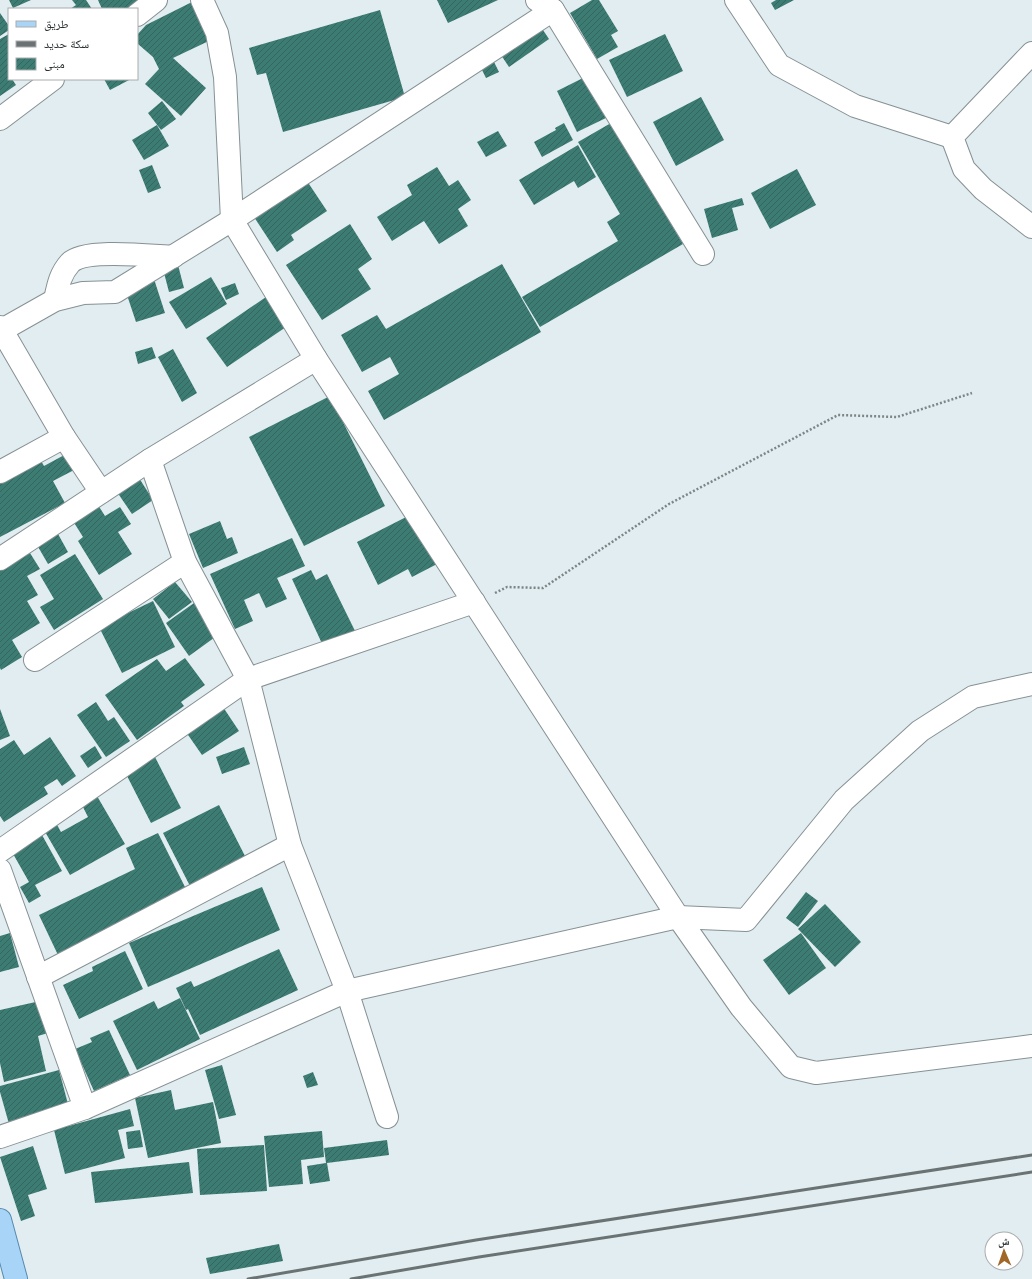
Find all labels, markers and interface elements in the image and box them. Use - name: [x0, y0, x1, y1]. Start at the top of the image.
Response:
- legend: [8, 8, 138, 80]
- text: طريق: [44, 15, 69, 32]
- text: سكة حديد: [44, 35, 89, 52]
- text: مبنى: [44, 55, 65, 72]
- north arrow: [984, 1231, 1024, 1271]
- text: ش: [998, 1233, 1010, 1249]

